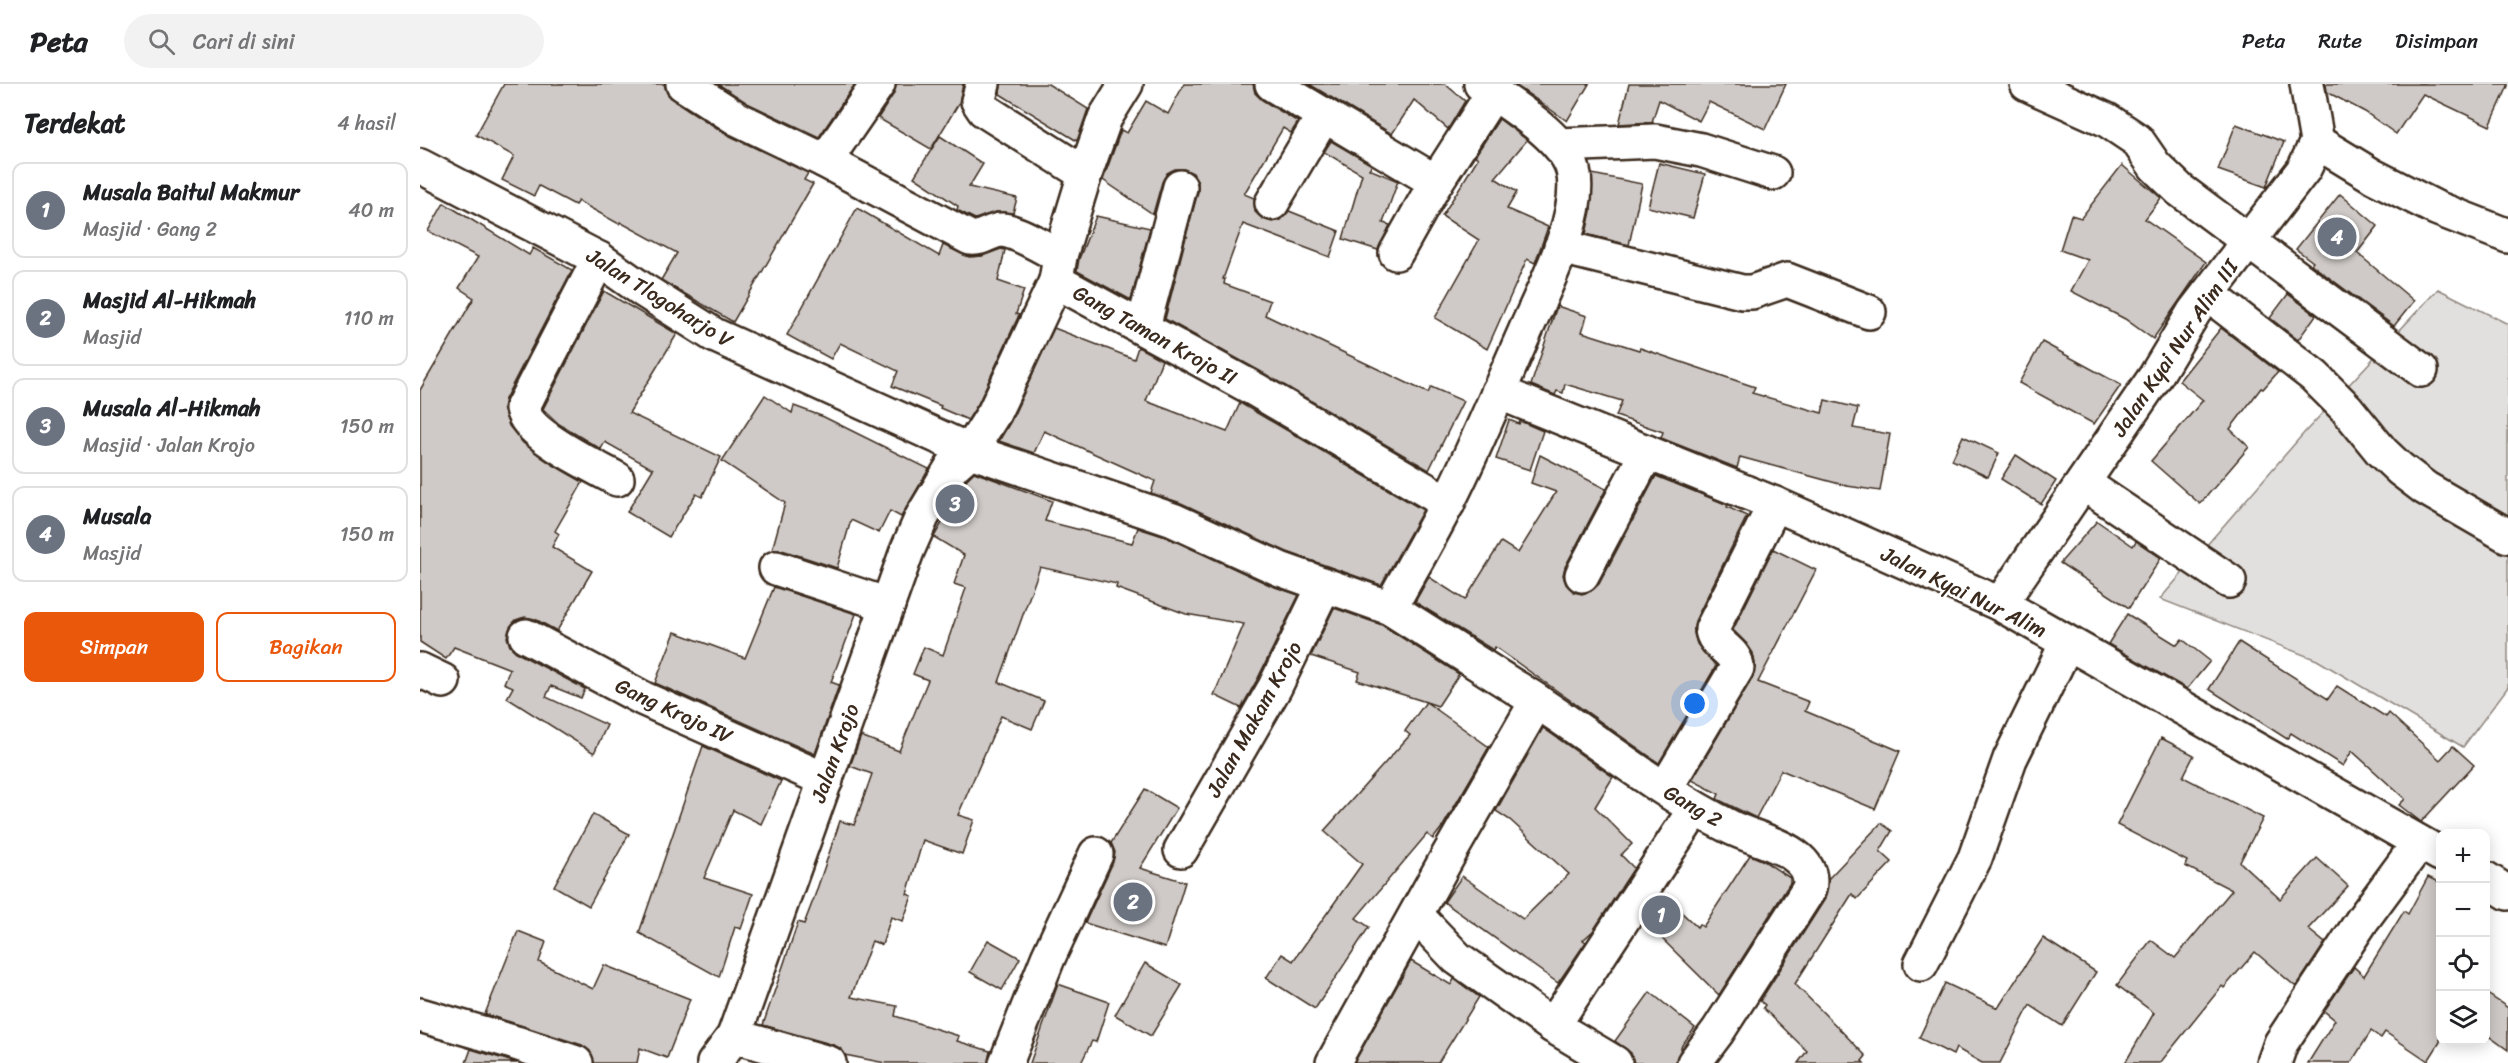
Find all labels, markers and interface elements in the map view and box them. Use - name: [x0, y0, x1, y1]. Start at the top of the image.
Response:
- search box: [124, 14, 544, 68]
- text: Peta: [30, 17, 88, 66]
- text: Cari di sini: [193, 22, 295, 61]
- text: Peta: [2242, 22, 2285, 60]
- text: Rute: [2318, 22, 2362, 60]
- text: Disimpan: [2395, 22, 2478, 60]
- icon: search: [145, 25, 178, 58]
- text: Terdekat: [24, 100, 125, 146]
- text: 4 hasil: [337, 106, 396, 141]
- text: Musala Baitul Makmur: [83, 173, 299, 212]
- text: 1: [41, 193, 50, 228]
- text: 40 m: [348, 193, 394, 228]
- text: Masjid · Gang 2: [83, 212, 217, 247]
- pin: 4: [2318, 214, 2356, 260]
- street label: Jalan Tlogoharjo V: [578, 237, 742, 359]
- street label: Jalan Kyai Nur Alim III: [2101, 250, 2250, 445]
- street label: Gang Taman Krojo II: [1066, 274, 1245, 396]
- text: Masjid Al-Hikmah: [83, 281, 256, 320]
- text: 2: [40, 301, 51, 336]
- text: 110 m: [344, 301, 394, 336]
- text: Masjid: [83, 320, 141, 355]
- text: Musala Al-Hikmah: [83, 389, 261, 428]
- text: 3: [40, 409, 51, 444]
- text: 150 m: [340, 409, 394, 444]
- text: Masjid · Jalan Krojo: [83, 428, 255, 463]
- pin: 3: [936, 482, 974, 526]
- text: Musala: [83, 497, 151, 536]
- text: 4: [39, 517, 52, 552]
- text: 150 m: [340, 517, 394, 552]
- street label: Jalan Kyai Nur Alim: [1874, 535, 2054, 649]
- text: Masjid: [83, 536, 141, 571]
- button: Simpan: [24, 612, 204, 682]
- button: Bagikan: [216, 612, 396, 682]
- street label: Jalan Makam Krojo: [1195, 634, 1313, 805]
- street label: Gang Krojo IV: [609, 667, 740, 755]
- your location: [1680, 689, 1709, 718]
- street label: Jalan Krojo: [799, 698, 871, 809]
- street label: Gang 2: [1656, 774, 1730, 838]
- map controls: [2436, 829, 2490, 1045]
- button: +: [2436, 829, 2490, 883]
- pin: 2: [1114, 880, 1152, 924]
- button: −: [2436, 883, 2490, 937]
- pin: 1: [1642, 892, 1680, 938]
- button: locate: [2436, 937, 2490, 991]
- button: layers: [2436, 991, 2490, 1045]

